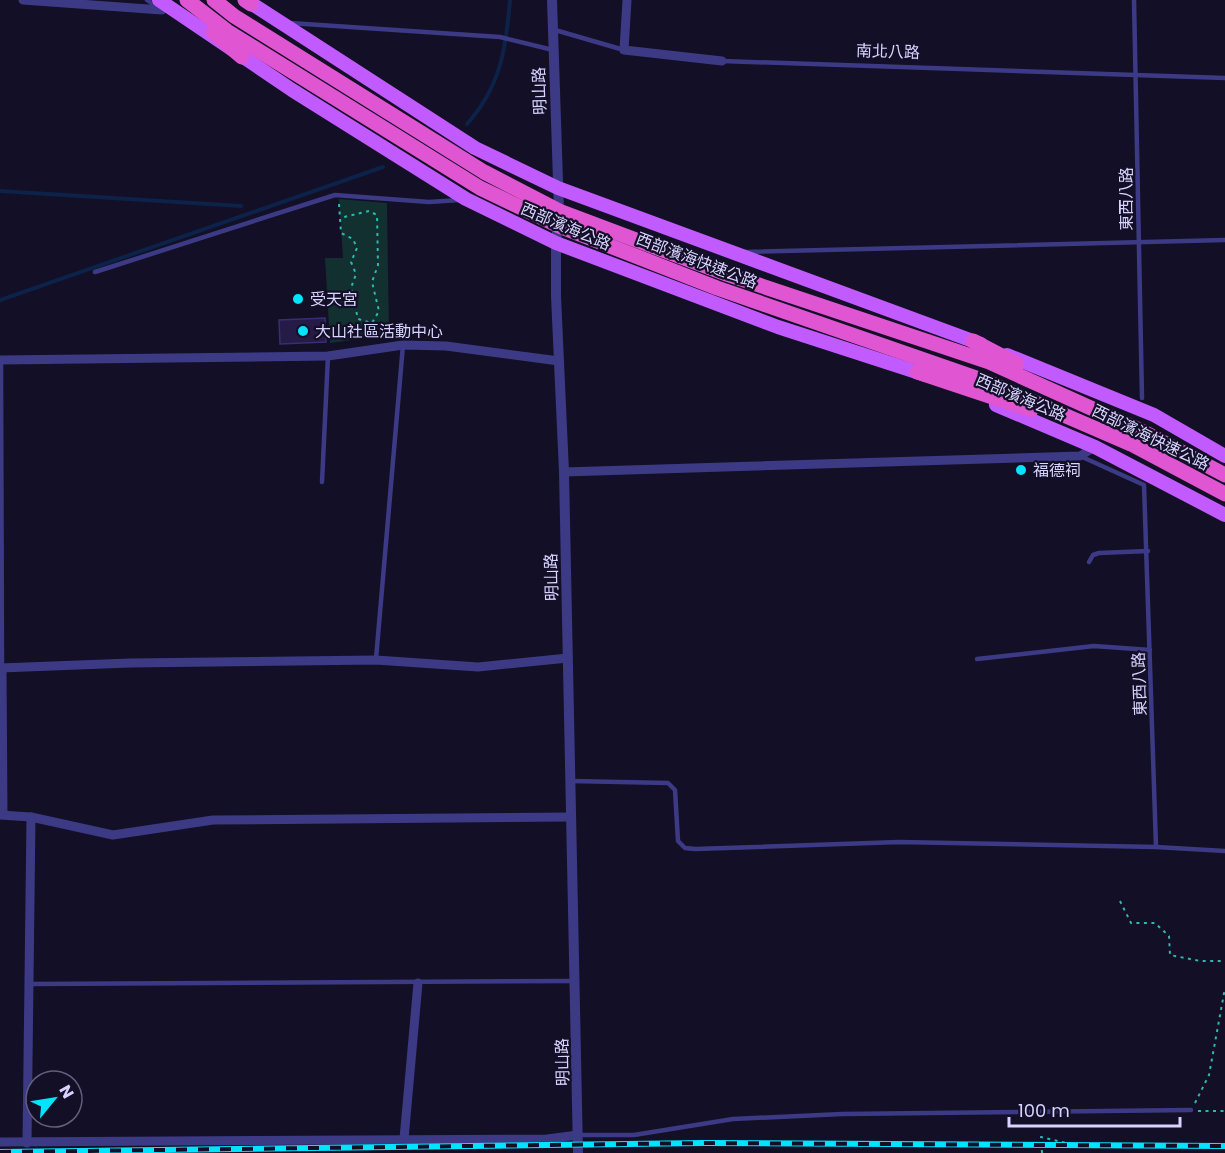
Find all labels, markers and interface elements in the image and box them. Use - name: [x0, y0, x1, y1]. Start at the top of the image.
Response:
- street label: 南北八路: [856, 39, 920, 64]
- street label: 明山路: [527, 67, 552, 115]
- street label: 東西八路: [1115, 167, 1138, 231]
- street label: 西部濱海公路: [517, 197, 614, 256]
- street label: 西部濱海快速公路: [633, 227, 761, 294]
- place label: 受天宮: [310, 288, 358, 311]
- marker: 受天宮: [291, 292, 305, 306]
- place label: 大山社區活動中心: [315, 320, 443, 343]
- marker: 大山社區活動中心: [296, 324, 310, 338]
- street label: 西部濱海公路: [972, 368, 1069, 427]
- street label: 西部濱海快速公路: [1088, 399, 1213, 476]
- place label: 福德祠: [1033, 459, 1081, 482]
- marker: 福德祠: [1014, 463, 1028, 477]
- street label: 明山路: [540, 553, 563, 601]
- street label: 東西八路: [1127, 652, 1152, 716]
- street label: 明山路: [551, 1038, 574, 1086]
- north arrow: [24, 1069, 84, 1129]
- text: N: [54, 1081, 80, 1103]
- scale bar: [1009, 1090, 1180, 1128]
- text: 100 m: [1018, 1098, 1070, 1123]

